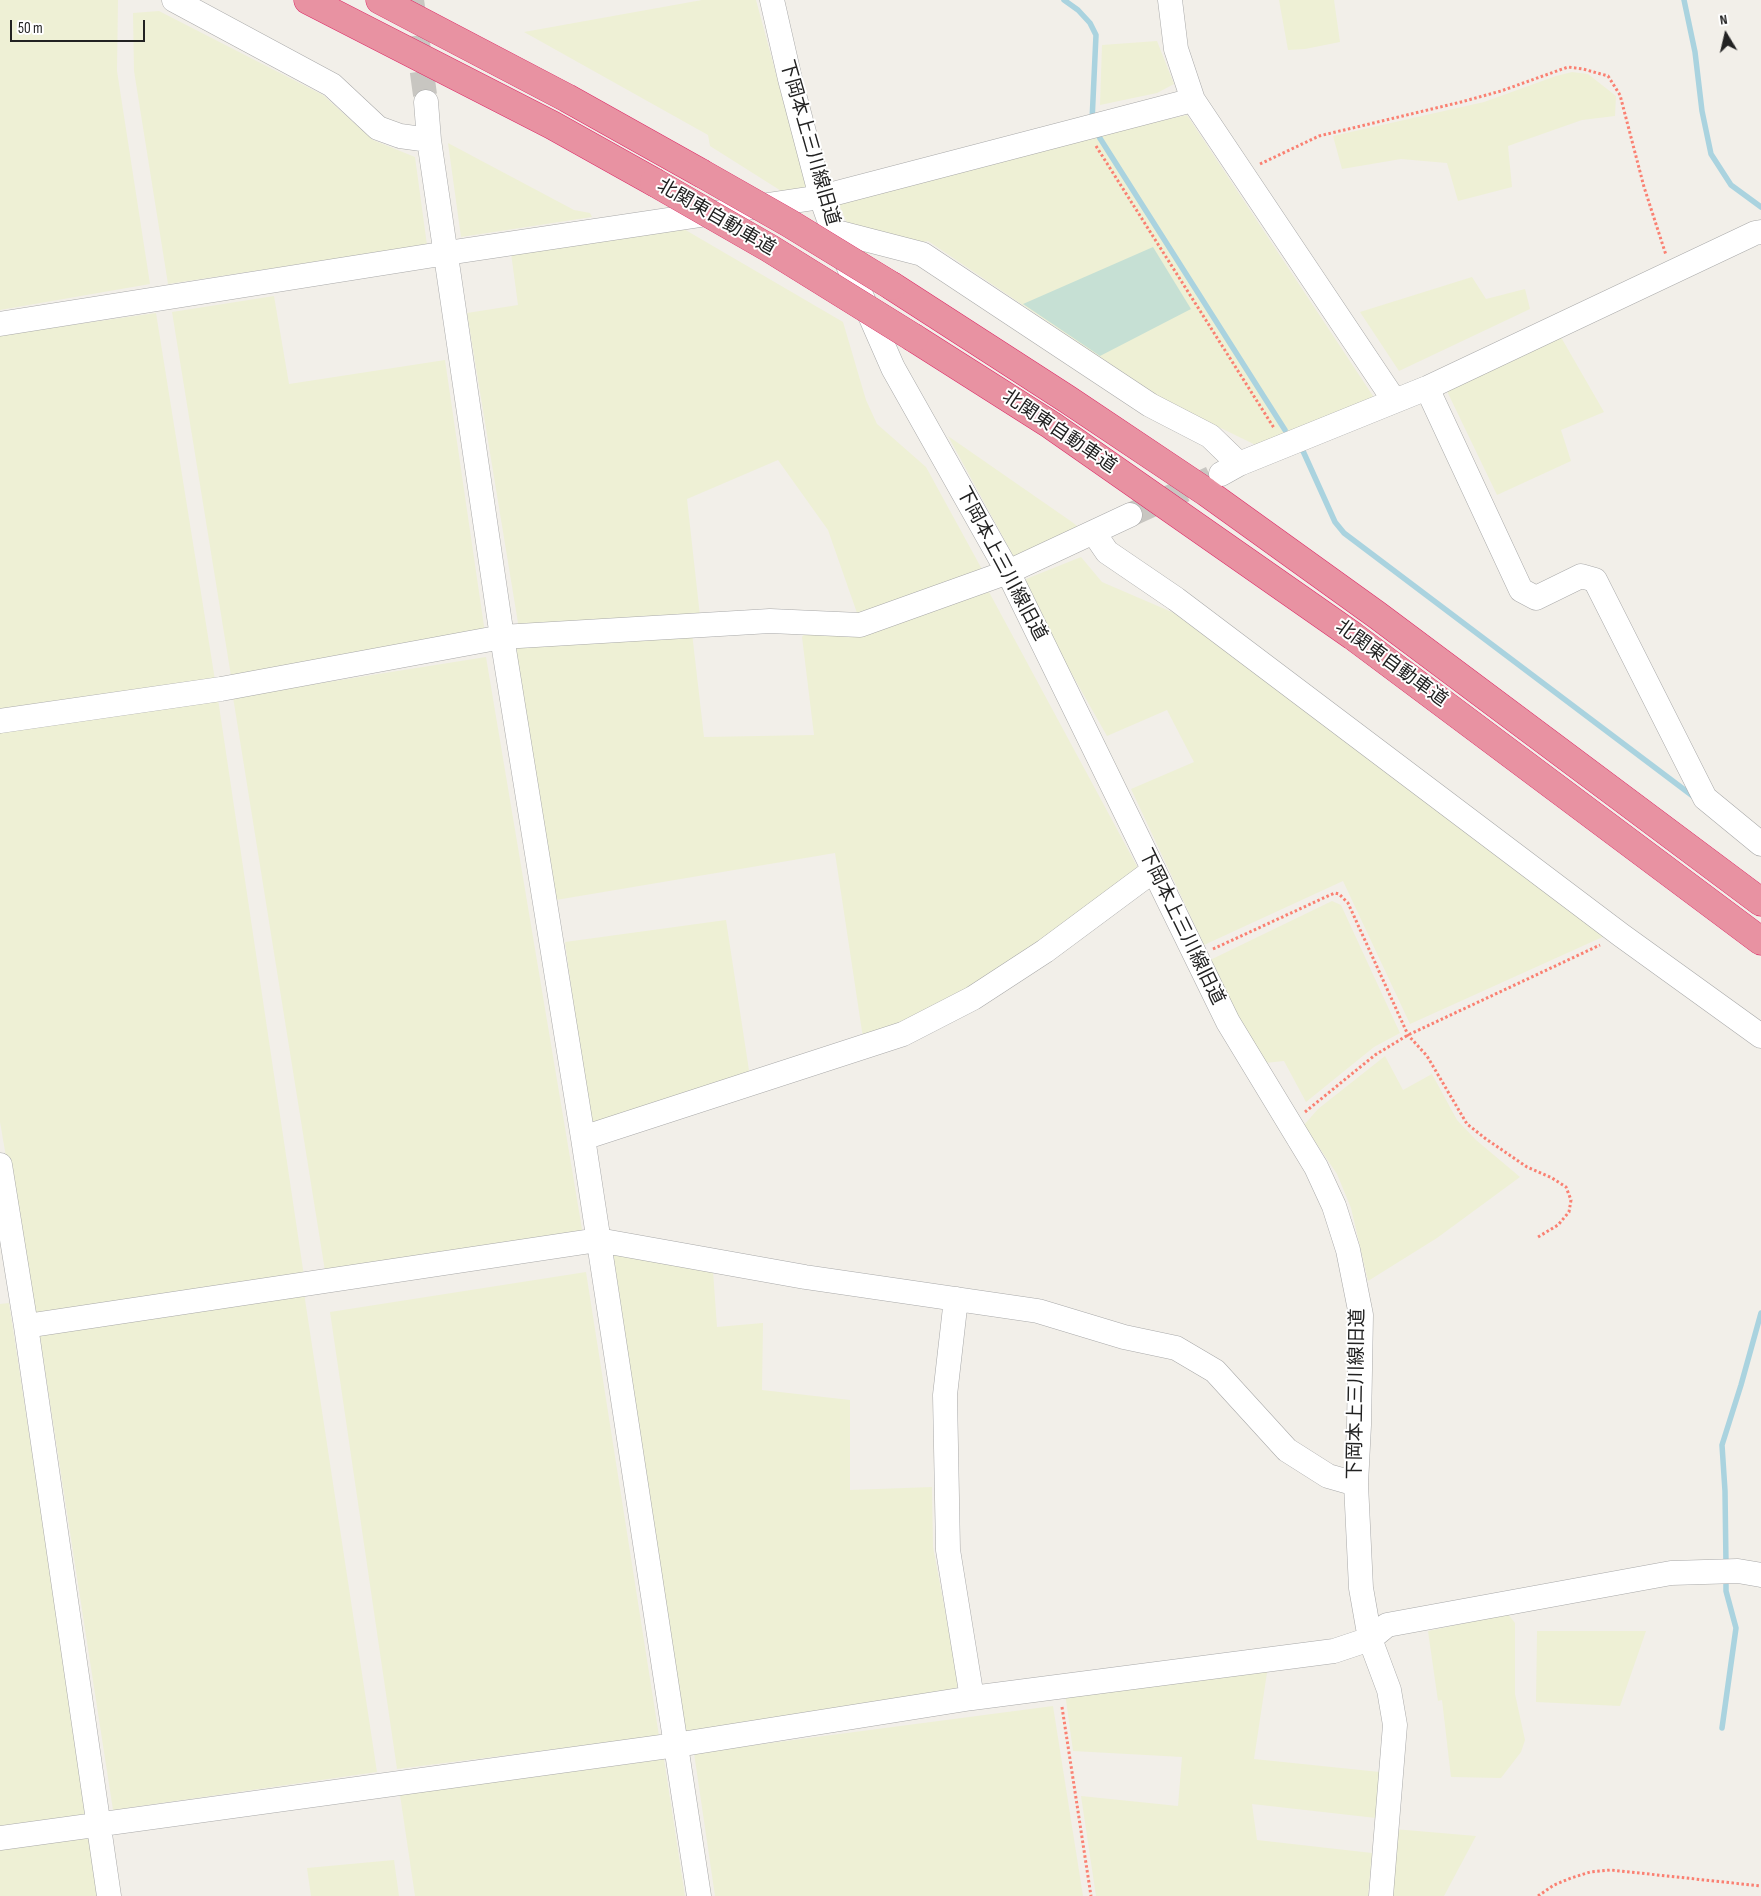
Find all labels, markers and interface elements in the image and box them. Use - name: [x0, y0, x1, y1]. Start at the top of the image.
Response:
- scale bar: [12, 10, 148, 42]
- north arrow: [1701, 10, 1751, 60]
- text: N: [1719, 11, 1729, 29]
- text: 50 m: [18, 19, 43, 38]
- street label: 下岡本上三川線旧道: [774, 58, 844, 228]
- street label: 北関東自動車道: [653, 175, 779, 261]
- street label: 北関東自動車道: [997, 385, 1121, 479]
- street label: 下岡本上三川線旧道: [951, 483, 1051, 645]
- street label: 北関東自動車道: [1330, 616, 1452, 712]
- street label: 下岡本上三川線旧道: [1133, 845, 1229, 1009]
- street label: 下岡本上三川線旧道: [1344, 1308, 1370, 1480]

